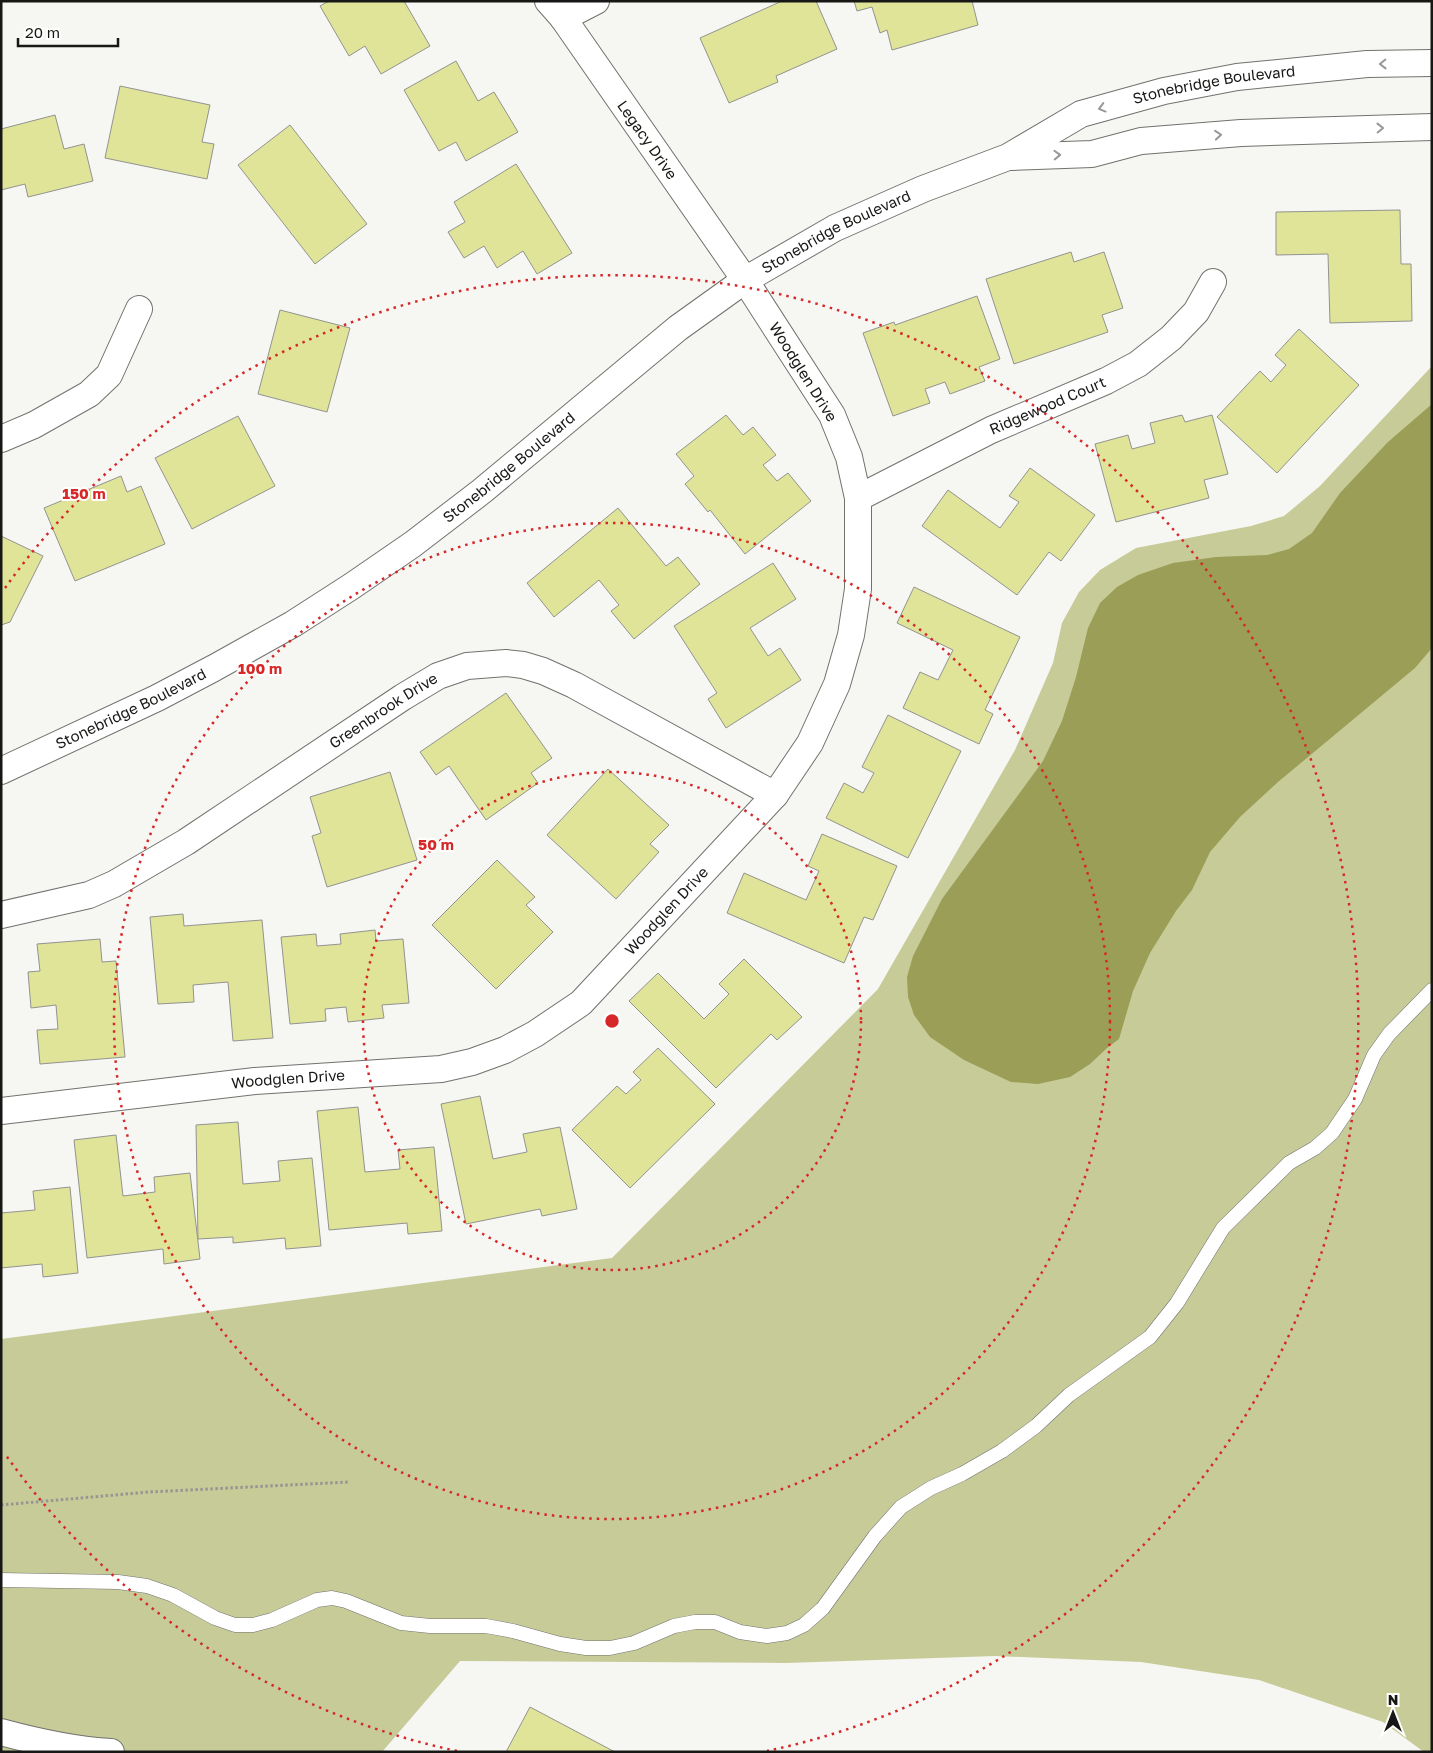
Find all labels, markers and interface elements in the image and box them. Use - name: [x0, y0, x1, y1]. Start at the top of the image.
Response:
- scale bar: [18, 15, 118, 47]
- text: 20 m: [25, 23, 60, 41]
- one-way arrow: [1379, 59, 1386, 69]
- street label: Stonebridge Boulevard: [1130, 61, 1296, 107]
- street label: Legacy Drive: [614, 97, 682, 183]
- one-way arrow: [1098, 102, 1107, 113]
- one-way arrow: [1376, 123, 1384, 133]
- one-way arrow: [1214, 129, 1222, 140]
- one-way arrow: [1054, 150, 1061, 160]
- street label: Stonebridge Boulevard: [758, 186, 913, 276]
- street label: Woodglen Drive: [766, 318, 842, 425]
- street label: Ridgewood Court: [986, 372, 1108, 438]
- street label: Stonebridge Boulevard: [439, 408, 578, 526]
- text: 150 m: [62, 484, 106, 502]
- text: 100 m: [238, 659, 282, 677]
- street label: Stonebridge Boulevard: [52, 664, 209, 752]
- street label: Greenbrook Drive: [325, 668, 441, 752]
- text: 50 m: [418, 835, 454, 853]
- street label: Woodglen Drive: [620, 863, 711, 958]
- centre of rings: [603, 1012, 621, 1030]
- street label: Woodglen Drive: [230, 1065, 346, 1092]
- north arrow: [1368, 1688, 1418, 1738]
- text: N: [1388, 1691, 1398, 1708]

